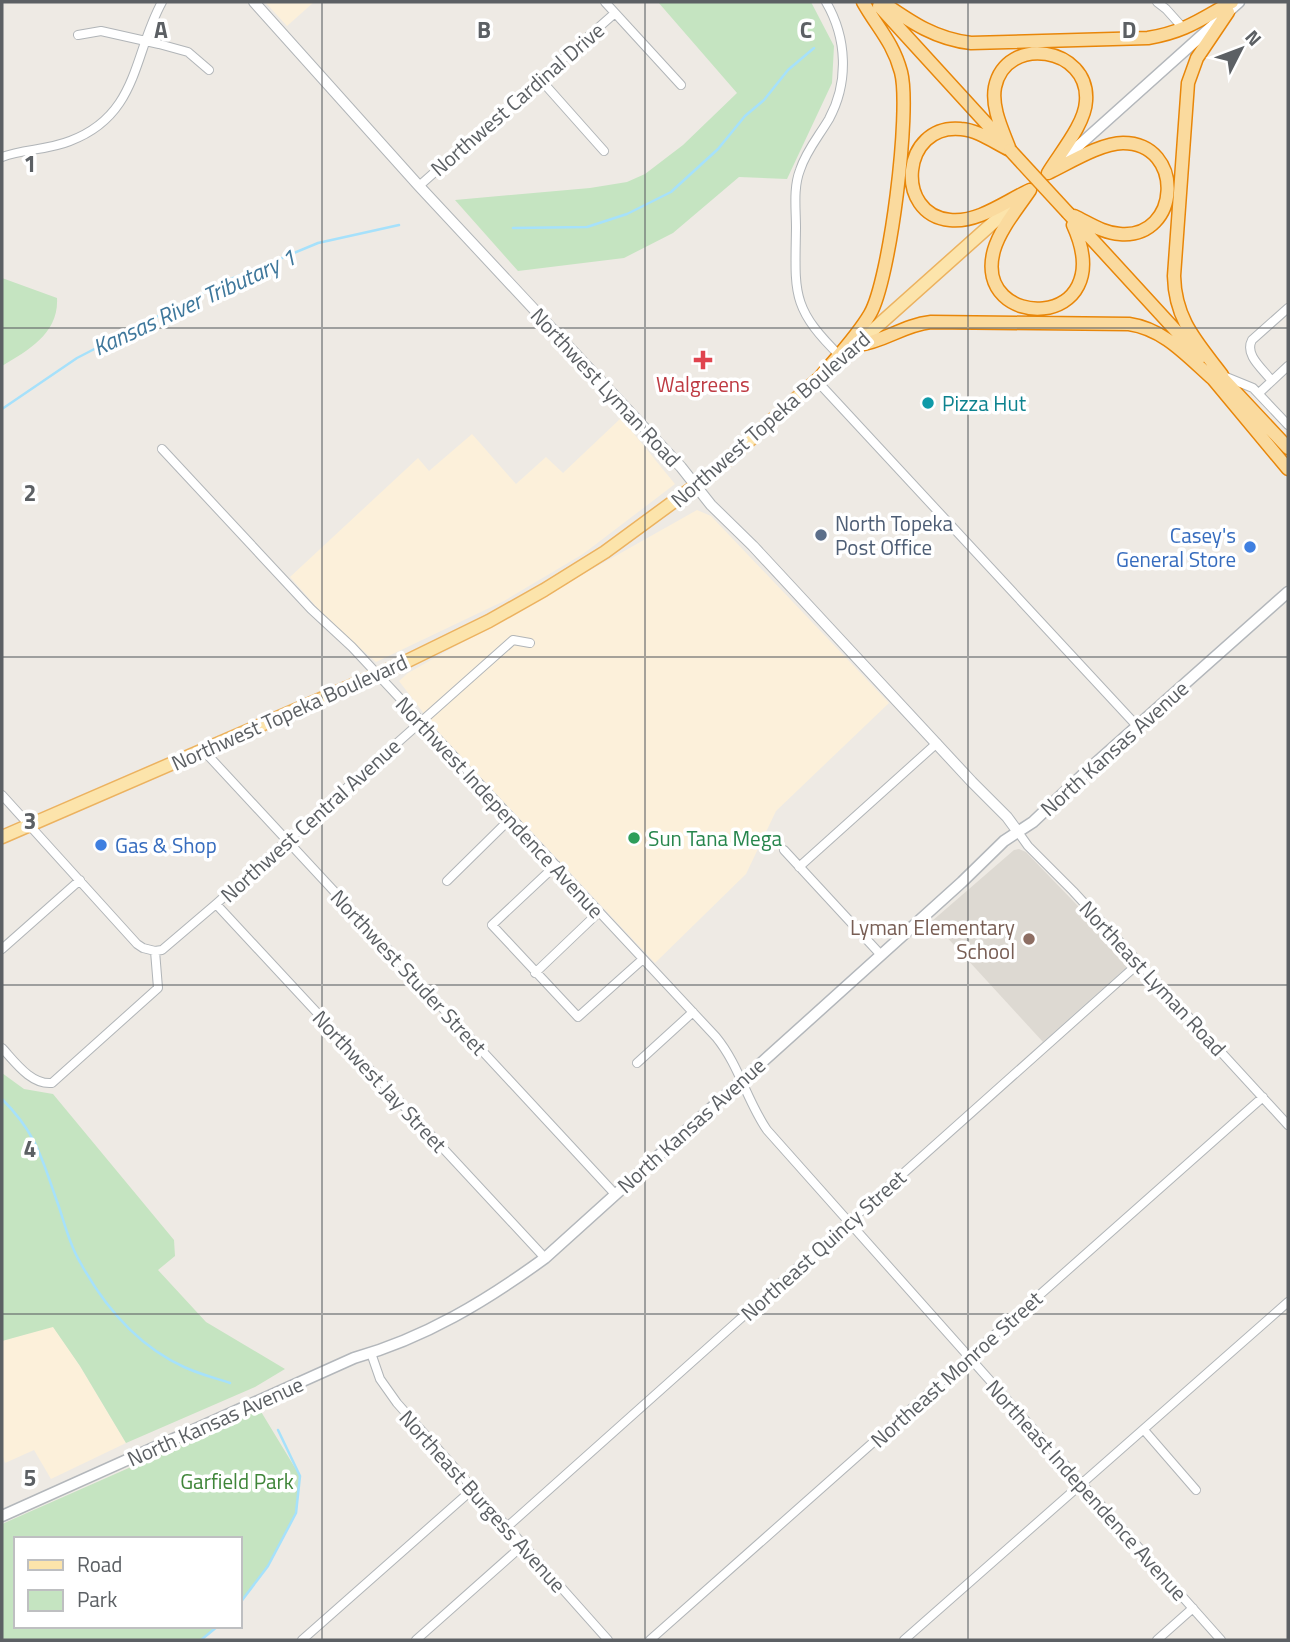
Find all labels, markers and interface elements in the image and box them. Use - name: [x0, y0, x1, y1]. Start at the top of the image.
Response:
- text: A: [154, 12, 168, 47]
- text: B: [477, 12, 491, 47]
- text: C: [800, 12, 812, 47]
- text: D: [1122, 12, 1136, 47]
- street label: Northwest Cardinal Drive: [423, 14, 611, 184]
- north arrow: [1206, 14, 1276, 84]
- text: N: [1239, 23, 1269, 52]
- text: 1: [24, 146, 36, 181]
- water label: Kansas River Tributary 1: [87, 240, 301, 364]
- street label: Northwest Lyman Road: [523, 300, 689, 474]
- street label: Northwest Topeka Boulevard: [663, 323, 877, 515]
- marker: Walgreens: [695, 352, 711, 368]
- place label: Walgreens: [656, 368, 750, 400]
- place label: Pizza Hut: [942, 387, 1027, 419]
- marker: Pizza Hut: [920, 395, 936, 411]
- text: 2: [24, 475, 36, 510]
- place label: North Topeka Post Office: [835, 507, 954, 563]
- place label: Casey's General Store: [1116, 519, 1236, 575]
- marker: North Topeka Post Office: [813, 527, 829, 543]
- marker: Casey's General Store: [1242, 539, 1258, 555]
- street label: Northwest Topeka Boulevard: [166, 645, 412, 779]
- street label: North Kansas Avenue: [1033, 673, 1195, 823]
- street label: Northwest Independence Avenue: [388, 689, 612, 925]
- street label: Northwest Central Avenue: [213, 730, 407, 910]
- text: 3: [24, 803, 36, 838]
- place label: Sun Tana Mega: [648, 822, 782, 854]
- place label: Gas & Shop: [115, 829, 217, 861]
- marker: Sun Tana Mega: [626, 830, 642, 846]
- marker: Gas & Shop: [93, 837, 109, 853]
- street label: Northwest Studer Street: [323, 882, 495, 1063]
- street label: Northeast Lyman Road: [1072, 893, 1234, 1063]
- place label: Lyman Elementary School: [850, 911, 1015, 967]
- marker: Lyman Elementary School: [1021, 931, 1037, 947]
- street label: Northwest Jay Street: [305, 1003, 455, 1160]
- street label: North Kansas Avenue: [610, 1050, 772, 1200]
- text: 4: [24, 1131, 36, 1166]
- street label: Northeast Quincy Street: [733, 1161, 913, 1328]
- street label: Northeast Monroe Street: [863, 1283, 1049, 1455]
- street label: North Kansas Avenue: [122, 1368, 308, 1474]
- street label: Northeast Independence Avenue: [979, 1372, 1195, 1608]
- street label: Northeast Burgess Avenue: [392, 1402, 574, 1600]
- text: 5: [24, 1460, 36, 1495]
- park label: Garfield Park: [180, 1465, 294, 1497]
- legend: [14, 1537, 242, 1628]
- text: Road: [77, 1548, 122, 1580]
- text: Park: [77, 1583, 117, 1615]

